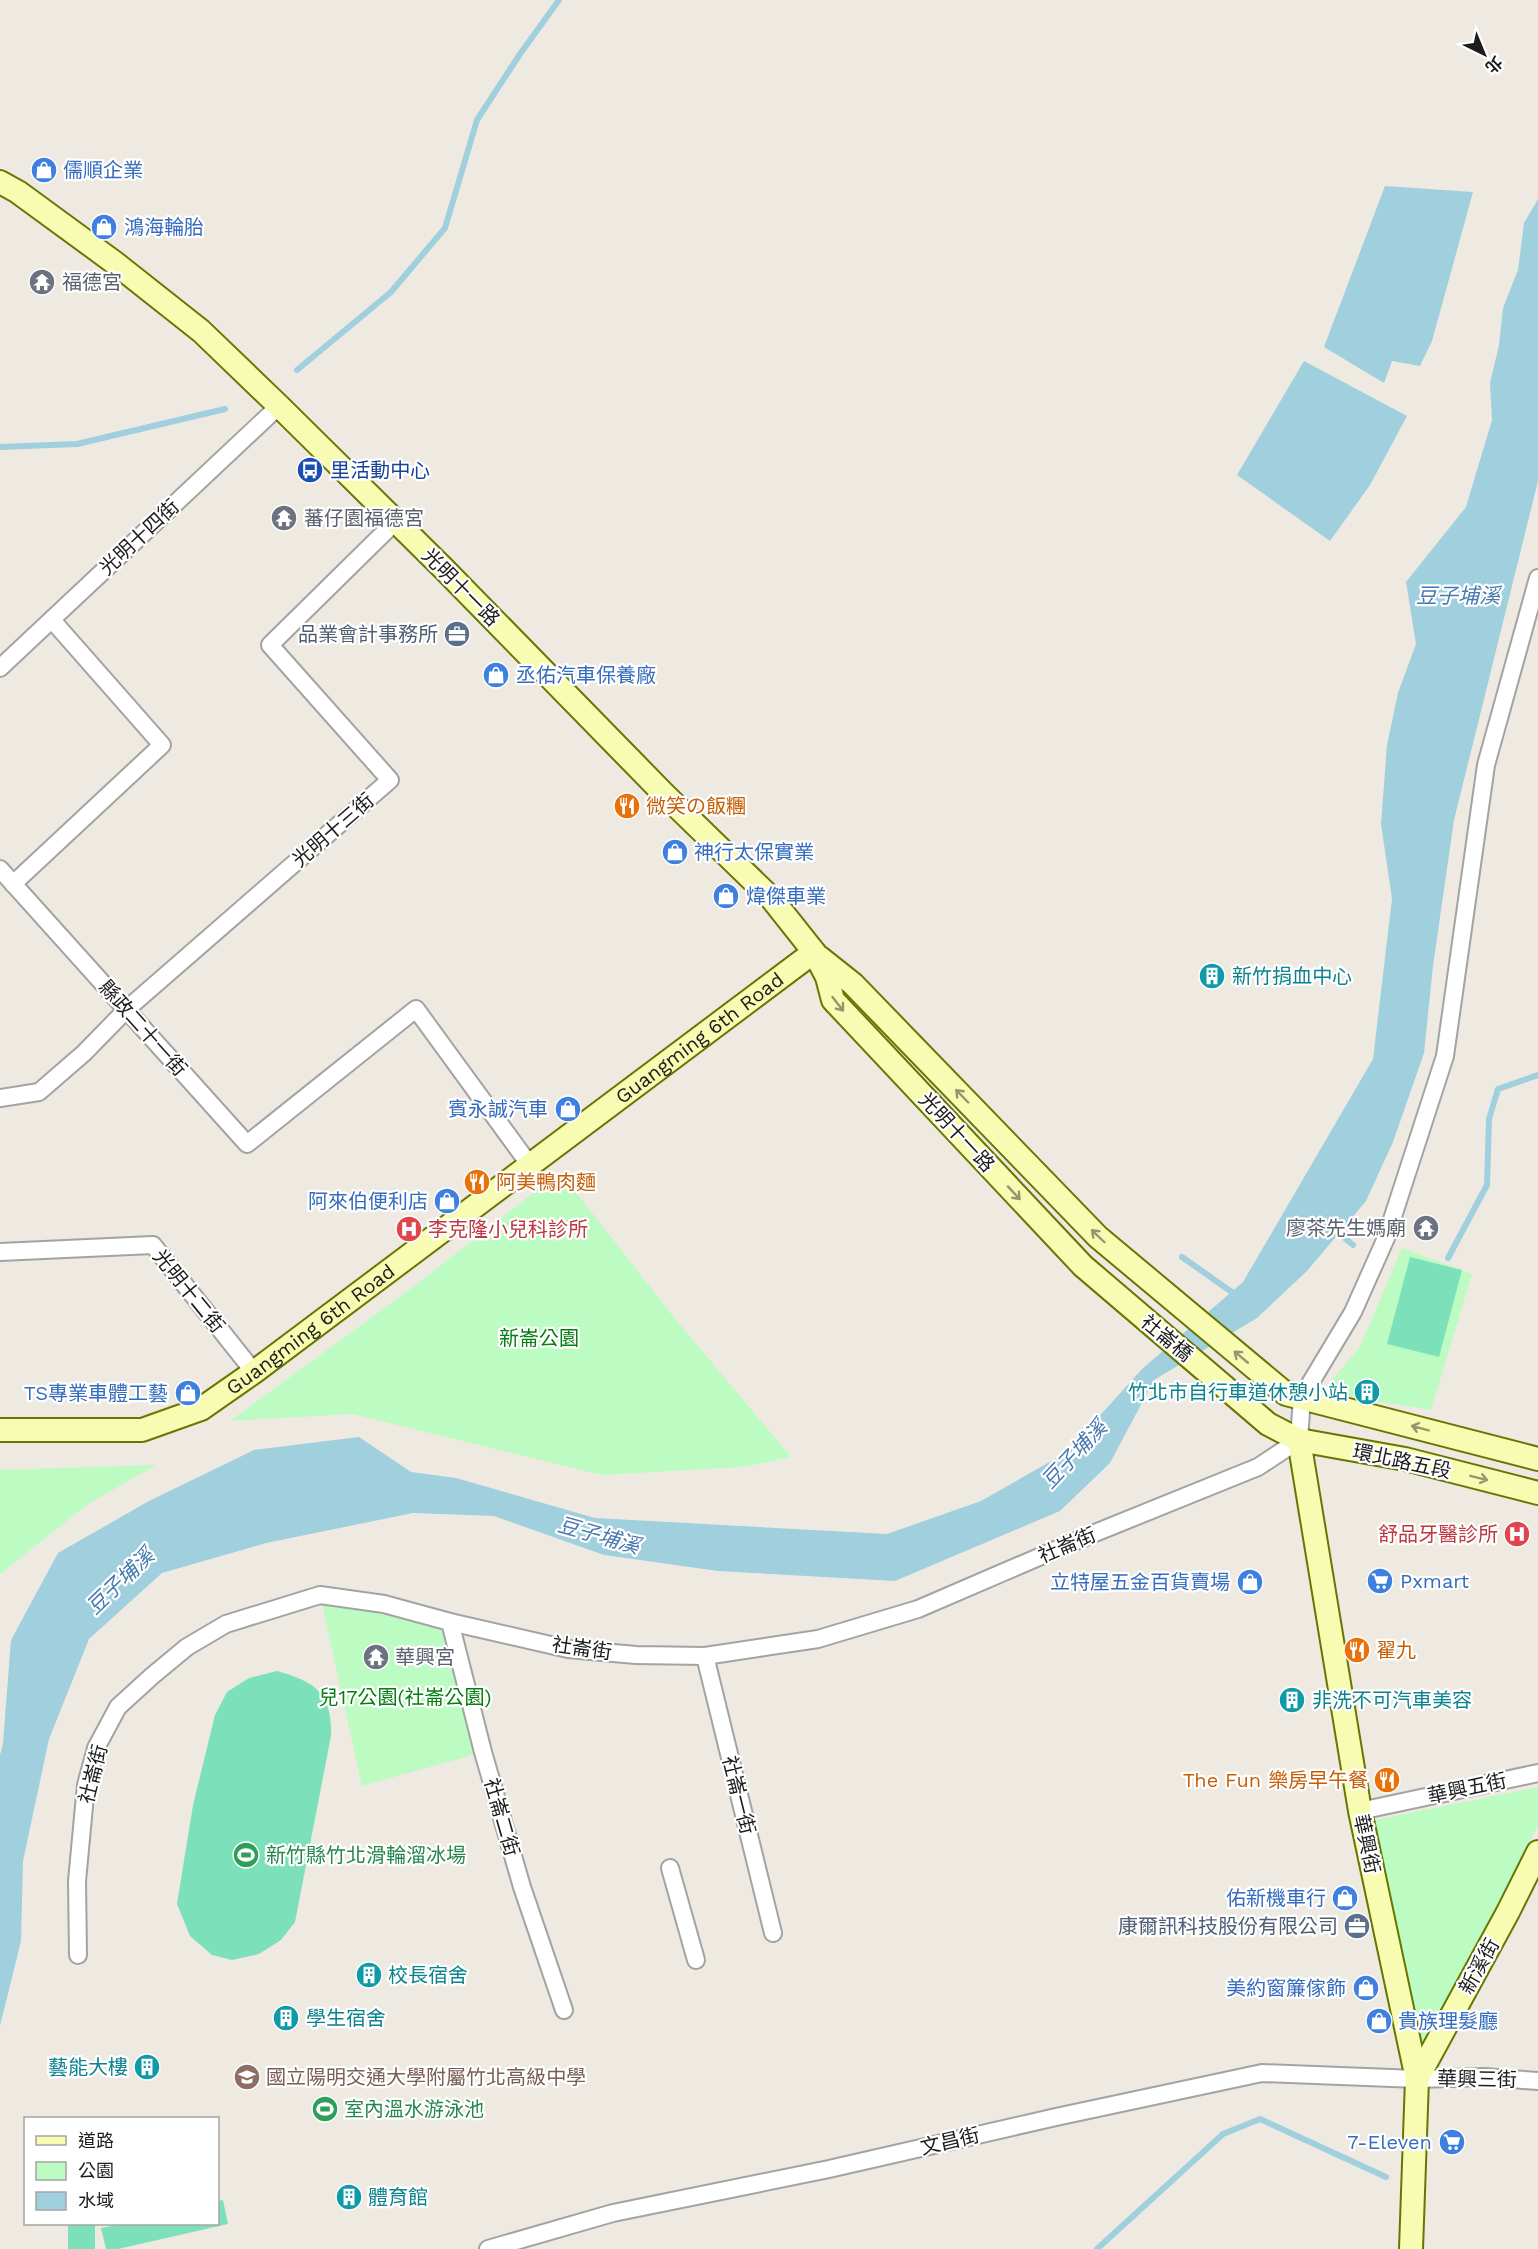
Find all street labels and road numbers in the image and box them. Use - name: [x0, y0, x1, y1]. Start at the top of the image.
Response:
- street label: 光明十四街: [94, 494, 184, 580]
- street label: 光明十一路: [417, 543, 505, 631]
- street label: 光明十三街: [287, 788, 379, 872]
- street label: Guangming 6th Road: [611, 967, 788, 1109]
- street label: 縣政二十一街: [94, 975, 192, 1081]
- street label: 光明十一路: [914, 1087, 1000, 1177]
- street label: 光明十二街: [148, 1245, 230, 1337]
- street label: Guangming 6th Road: [221, 1259, 399, 1400]
- street label: 社崙橋: [1136, 1310, 1198, 1366]
- street label: 環北路五段: [1351, 1439, 1453, 1483]
- street label: 社崙街: [1035, 1522, 1099, 1568]
- street label: 社崙街: [551, 1632, 613, 1664]
- street label: 社崙街: [74, 1742, 112, 1806]
- street label: 社崙一街: [718, 1753, 760, 1837]
- street label: 華興五街: [1425, 1768, 1509, 1808]
- street label: 社崙二街: [479, 1775, 525, 1859]
- street label: 華興街: [1349, 1812, 1385, 1876]
- street label: 新溪街: [1454, 1934, 1504, 1998]
- street label: 華興三街: [1437, 2066, 1517, 2092]
- street label: 文昌街: [918, 2123, 982, 2159]

